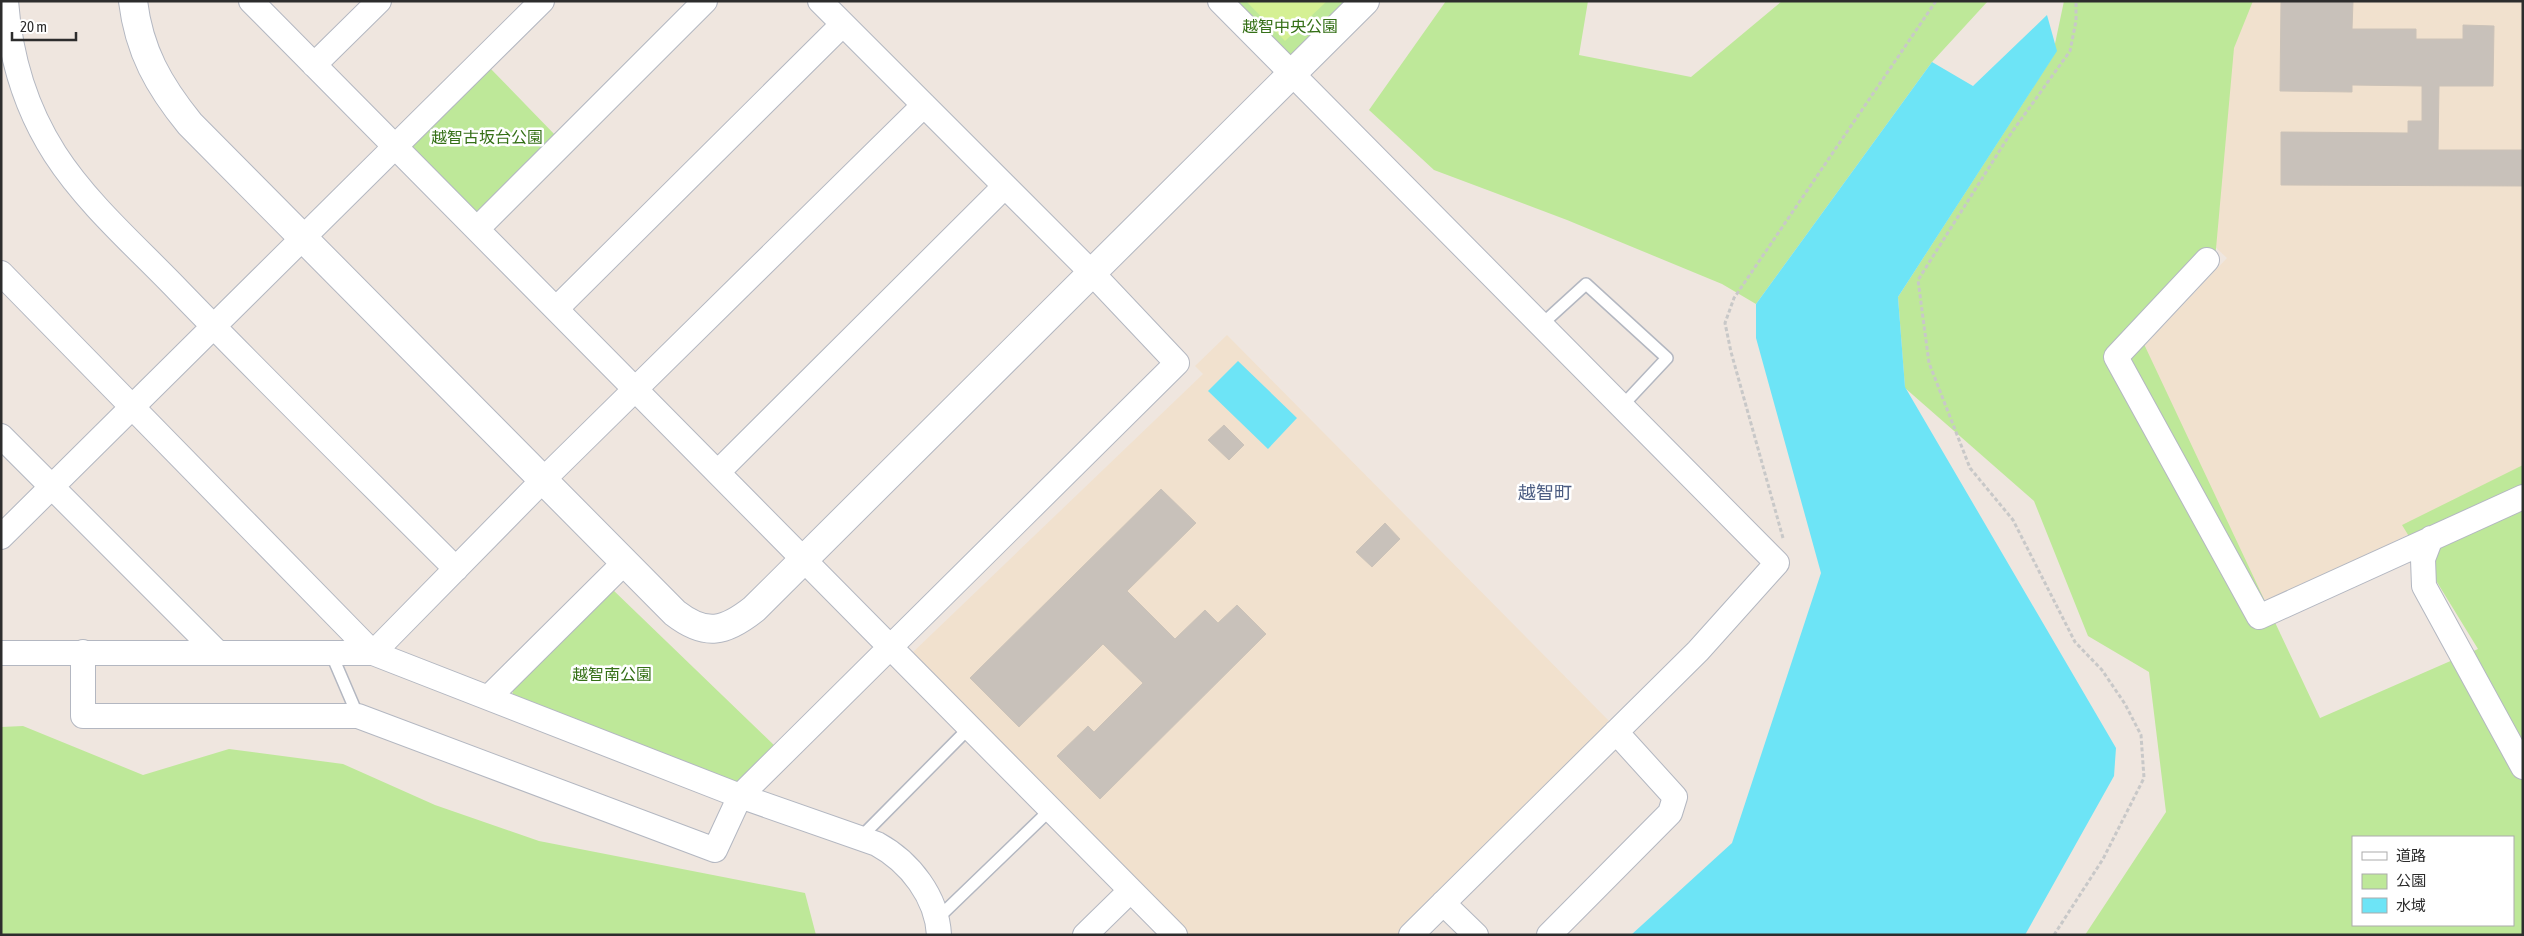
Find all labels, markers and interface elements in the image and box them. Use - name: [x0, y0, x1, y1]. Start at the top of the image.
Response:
- scale bar: [12, 10, 76, 42]
- park label: 越智中央公園: [1242, 17, 1338, 35]
- text: 20 m: [20, 18, 47, 35]
- park label: 越智古坂台公園: [431, 128, 543, 146]
- district label: 越智町: [1518, 482, 1572, 503]
- park label: 越智南公園: [572, 665, 652, 683]
- legend: [2352, 836, 2514, 926]
- text: 道路: [2396, 847, 2426, 864]
- text: 公園: [2396, 872, 2426, 889]
- text: 水域: [2396, 897, 2426, 914]

